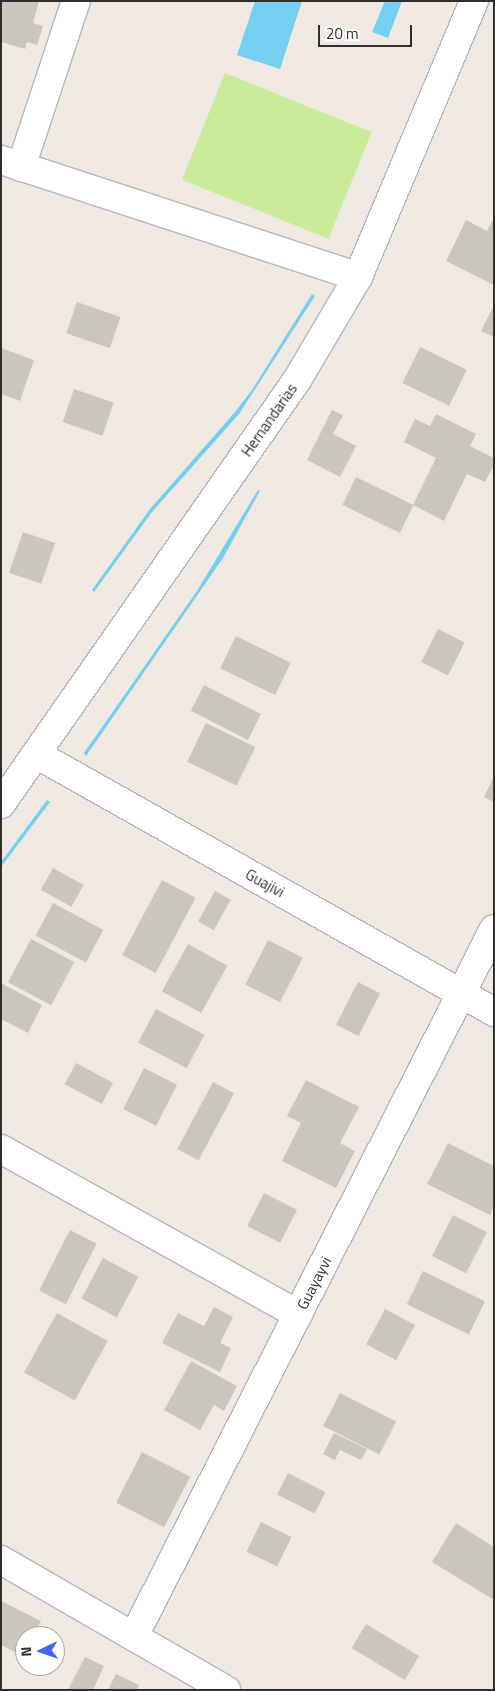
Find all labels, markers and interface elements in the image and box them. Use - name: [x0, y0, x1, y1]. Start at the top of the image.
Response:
- scale bar: [320, 15, 414, 47]
- text: 20 m: [326, 22, 359, 45]
- street label: Hernandarias: [237, 380, 301, 460]
- street label: Guajivi: [242, 865, 288, 901]
- street label: Guayayvi: [293, 1254, 335, 1312]
- north arrow: [15, 1626, 65, 1676]
- text: N: [15, 1646, 36, 1657]

